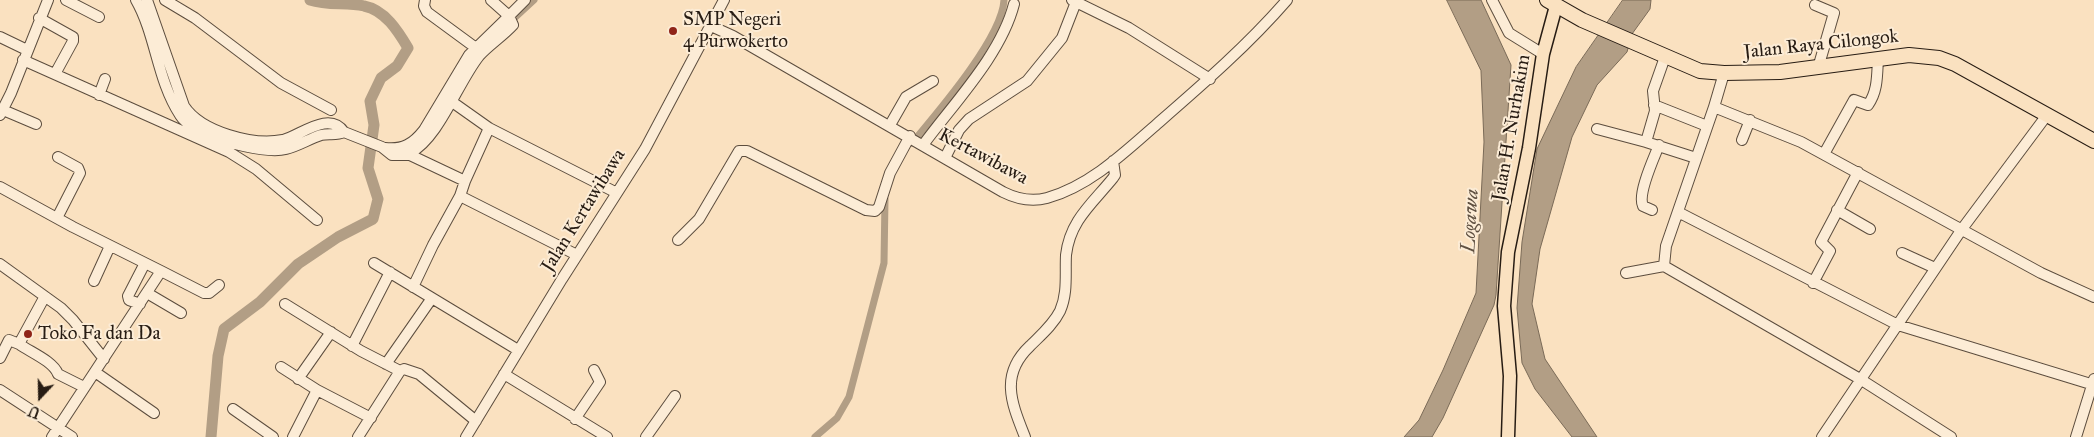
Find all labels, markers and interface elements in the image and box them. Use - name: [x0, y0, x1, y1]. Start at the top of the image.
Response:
- place label: SMP Negeri 4 Purwokerto: [683, 9, 788, 53]
- marker: SMP Negeri 4 Purwokerto: [667, 25, 679, 37]
- street label: Jalan Raya Cilongok: [1743, 26, 1899, 64]
- street label: Jalan H. Nurhakim: [1488, 53, 1536, 203]
- street label: Kertawibawa: [934, 124, 1032, 190]
- street label: Jalan Kertawibawa: [537, 145, 631, 277]
- water label: Logawa: [1457, 188, 1485, 254]
- place label: Toko Fa dan Da: [38, 323, 161, 345]
- marker: Toko Fa dan Da: [22, 328, 34, 340]
- north arrow: [15, 372, 65, 422]
- text: U: [26, 402, 43, 421]

